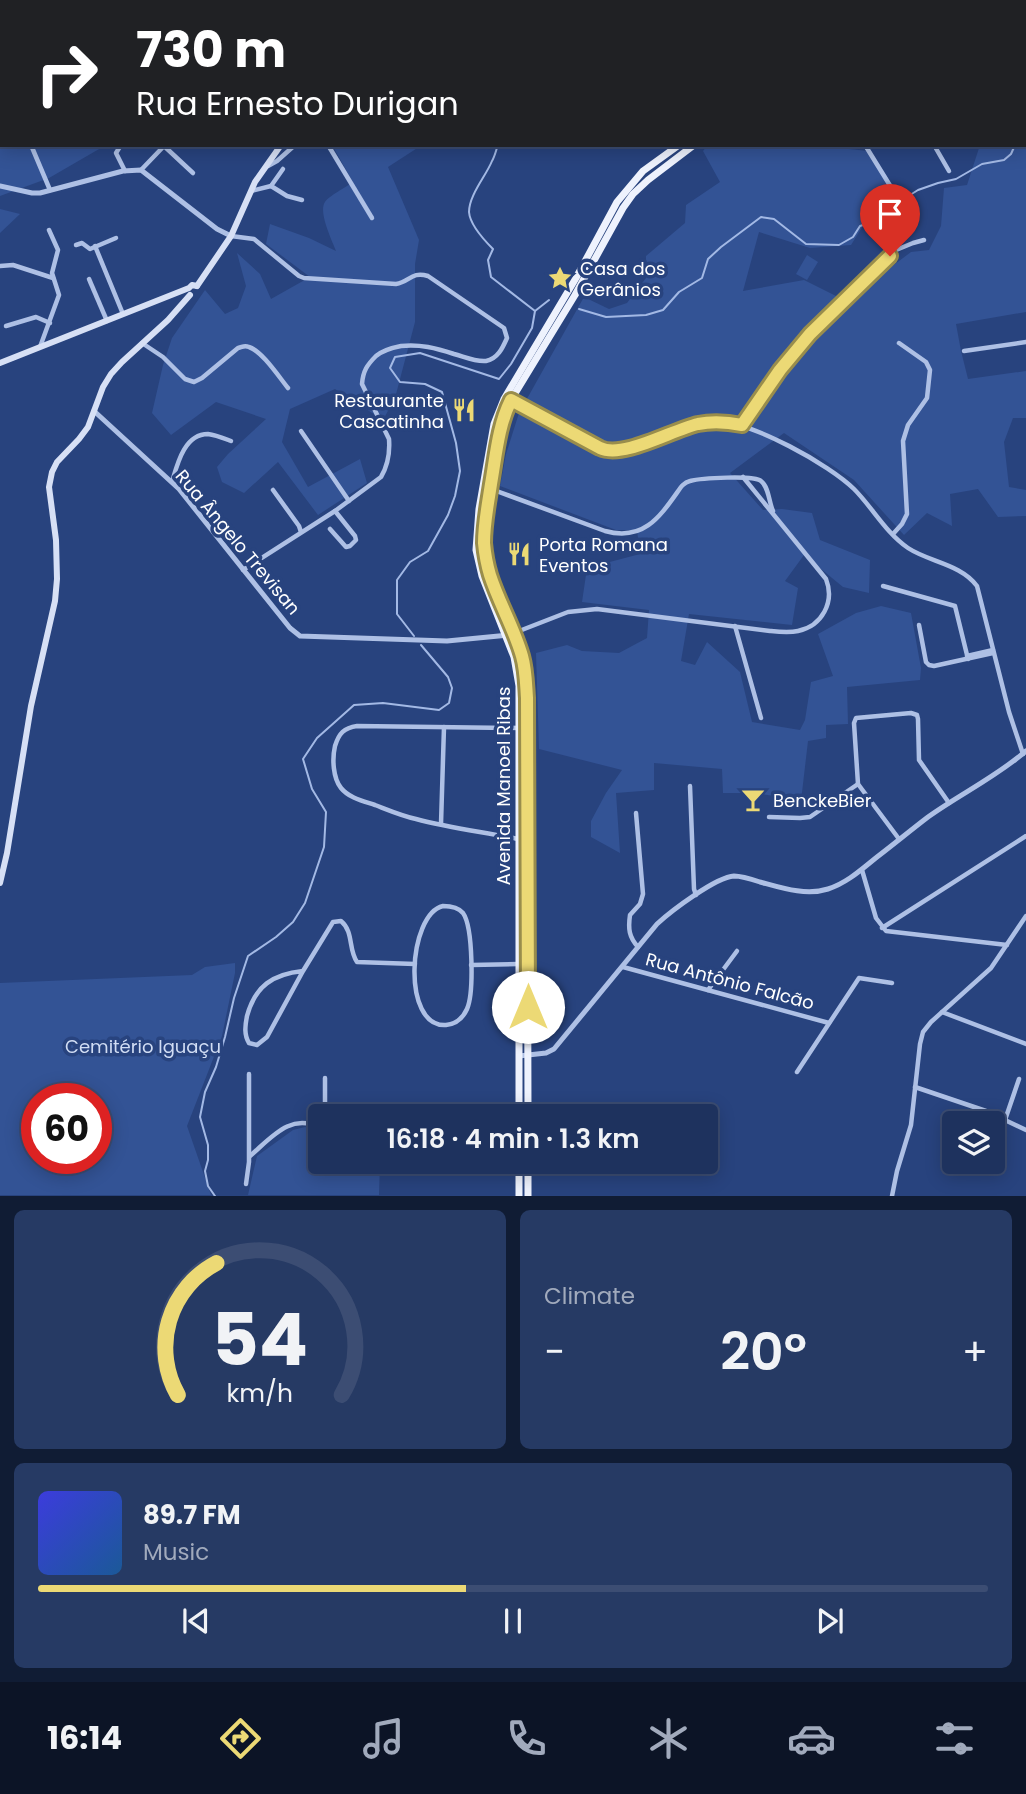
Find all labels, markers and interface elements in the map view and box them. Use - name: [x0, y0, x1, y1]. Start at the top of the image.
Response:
- text: 730 m: [136, 16, 286, 84]
- icon: right: [21, 28, 112, 119]
- text: Rua Ernesto Durigan: [136, 81, 459, 126]
- pin: [860, 184, 920, 256]
- icon: arrive: [871, 195, 909, 233]
- place label: Casa dos Gerânios: [580, 256, 666, 302]
- place icon: Casa dos Gerânios: [546, 264, 574, 292]
- place label: Restaurante Cascatinha: [334, 388, 444, 434]
- restaurant icon: Restaurante Cascatinha: [450, 396, 478, 424]
- street label: Rua Ângelo Trevisan: [170, 464, 306, 620]
- place label: Porta Romana Eventos: [539, 532, 668, 578]
- restaurant icon: Porta Romana Eventos: [505, 540, 533, 568]
- street label: Avenida Manoel Ribas: [491, 687, 516, 885]
- bar icon: BenckeBier: [739, 786, 767, 814]
- place label: BenckeBier: [773, 788, 872, 813]
- street label: Rua Antônio Falcão: [643, 946, 817, 1016]
- position arrow: [491, 970, 565, 1044]
- park label: Cemitério Iguaçu: [65, 1034, 221, 1059]
- speed limit sign: 60: [21, 1083, 112, 1174]
- map controls: [942, 1111, 1005, 1174]
- button: layers: [942, 1111, 1005, 1174]
- text: 16:18 · 4 min · 1.3 km: [386, 1121, 640, 1157]
- text: Climate: [544, 1280, 635, 1312]
- text: 54: [212, 1290, 308, 1391]
- text: 20°: [720, 1315, 807, 1388]
- text: −: [544, 1325, 565, 1378]
- text: +: [962, 1325, 988, 1378]
- text: km/h: [227, 1376, 293, 1411]
- text: 89.7 FM: [143, 1497, 241, 1533]
- text: Music: [143, 1536, 209, 1568]
- icon: previous: [177, 1602, 215, 1640]
- icon: pause: [494, 1602, 532, 1640]
- icon: next: [811, 1602, 849, 1640]
- icon: directions: [216, 1714, 265, 1763]
- icon: music: [359, 1714, 408, 1763]
- icon: phone: [502, 1714, 551, 1763]
- icon: climate: [644, 1714, 693, 1763]
- icon: car: [787, 1714, 836, 1763]
- icon: filters: [930, 1714, 979, 1763]
- text: 16:14: [47, 1715, 122, 1760]

